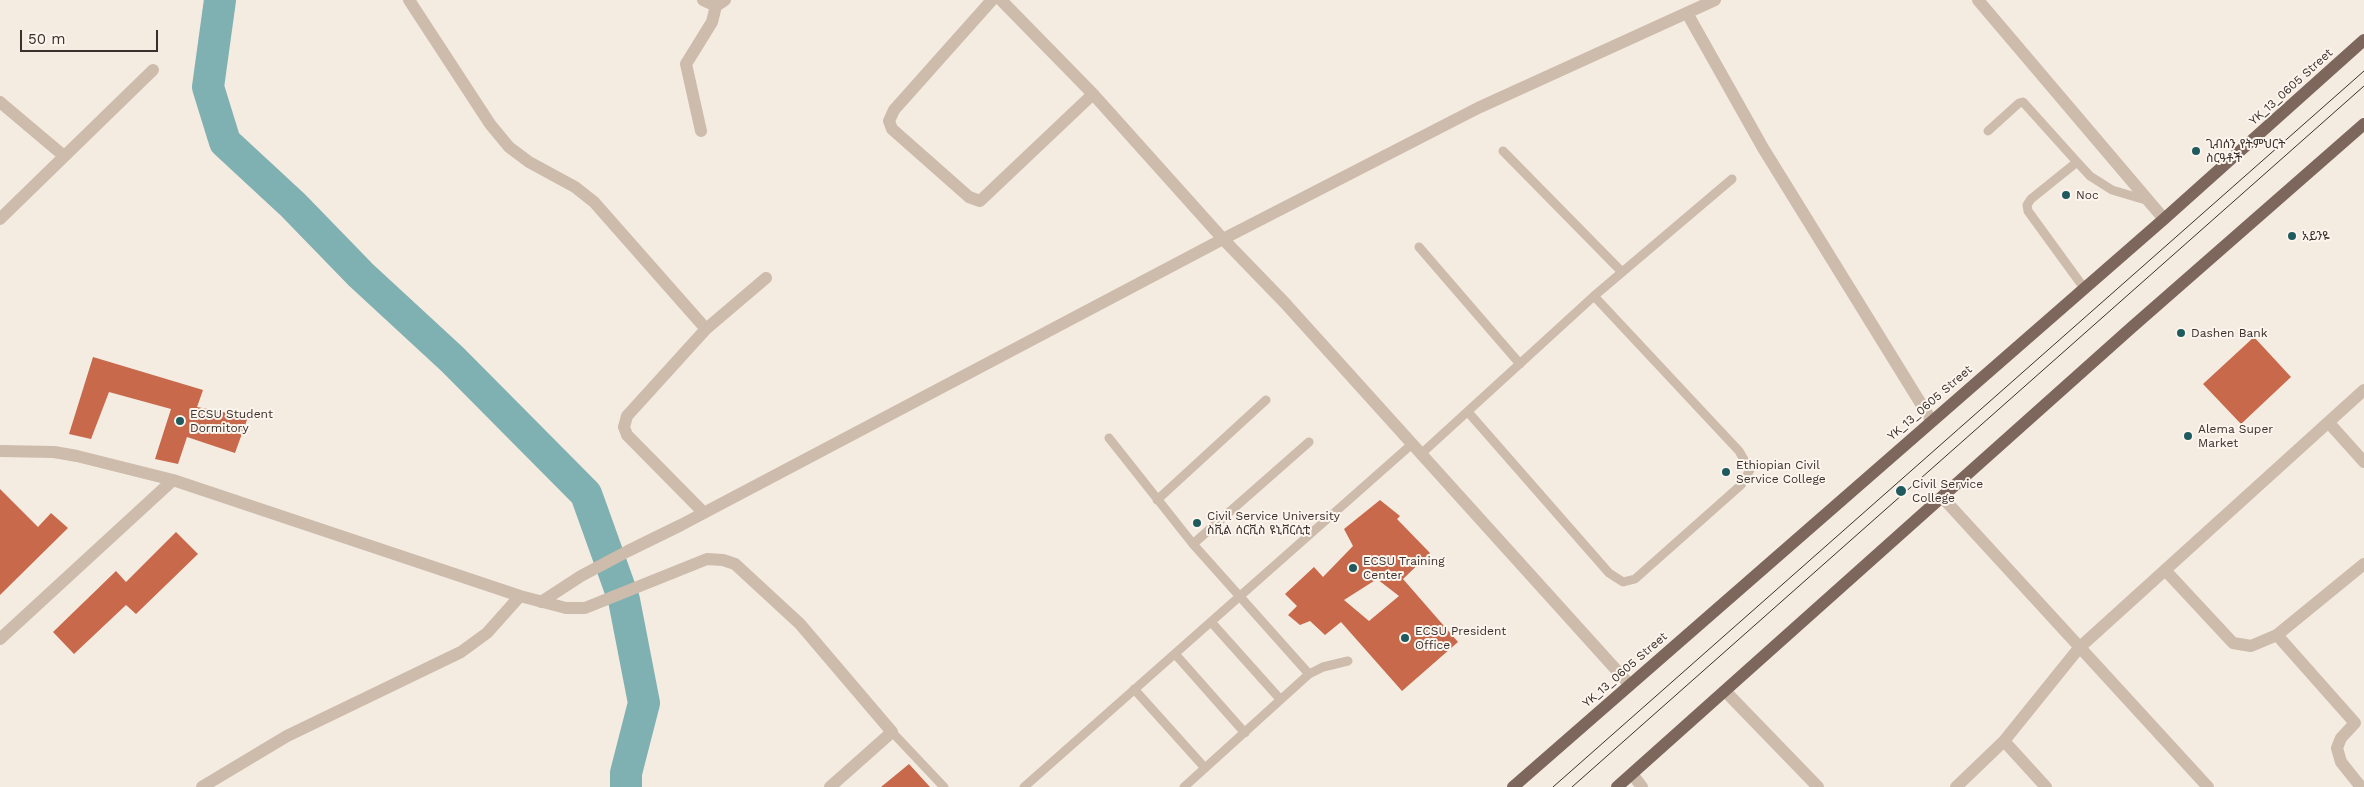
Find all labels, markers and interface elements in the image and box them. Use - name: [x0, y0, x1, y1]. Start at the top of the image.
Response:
- scale bar: [22, 20, 160, 52]
- text: 50 m: [28, 30, 65, 48]
- street label: YK_13_0605 Street: [2246, 46, 2336, 128]
- place label: ጊብሰን የትምህርት ስርዓቶች: [2206, 137, 2285, 165]
- marker: ጊብሰን የትምህርት ስርዓቶች: [2190, 145, 2202, 157]
- place label: Noc: [2076, 188, 2099, 202]
- marker: Noc: [2060, 189, 2072, 201]
- place label: አይንዬ: [2302, 229, 2330, 243]
- marker: አይንዬ: [2286, 230, 2298, 242]
- place label: Dashen Bank: [2191, 326, 2267, 340]
- marker: Dashen Bank: [2175, 327, 2187, 339]
- street label: YK_13_0605 Street: [1885, 362, 1975, 444]
- place label: ECSU Student Dormitory: [190, 407, 273, 435]
- marker: ECSU Student Dormitory: [174, 415, 186, 427]
- place label: Alema Super Market: [2198, 422, 2273, 450]
- marker: Alema Super Market: [2182, 430, 2194, 442]
- place label: Ethiopian Civil Service College: [1736, 458, 1826, 486]
- marker: Ethiopian Civil Service College: [1720, 466, 1732, 478]
- place label: Civil Service College: [1912, 477, 1983, 505]
- marker: Civil Service College: [1894, 484, 1908, 498]
- place label: Civil Service University ስቪል ሰርቪስ ዩኒቨርሲቲ: [1207, 509, 1340, 537]
- marker: Civil Service University ስቪል ሰርቪስ ዩኒቨርሲቲ: [1191, 517, 1203, 529]
- place label: ECSU Training Center: [1363, 554, 1445, 582]
- marker: ECSU Training Center: [1347, 562, 1359, 574]
- place label: ECSU President Office: [1415, 624, 1506, 652]
- street label: YK_13_0605 Street: [1580, 629, 1670, 711]
- marker: ECSU President Office: [1399, 632, 1411, 644]

